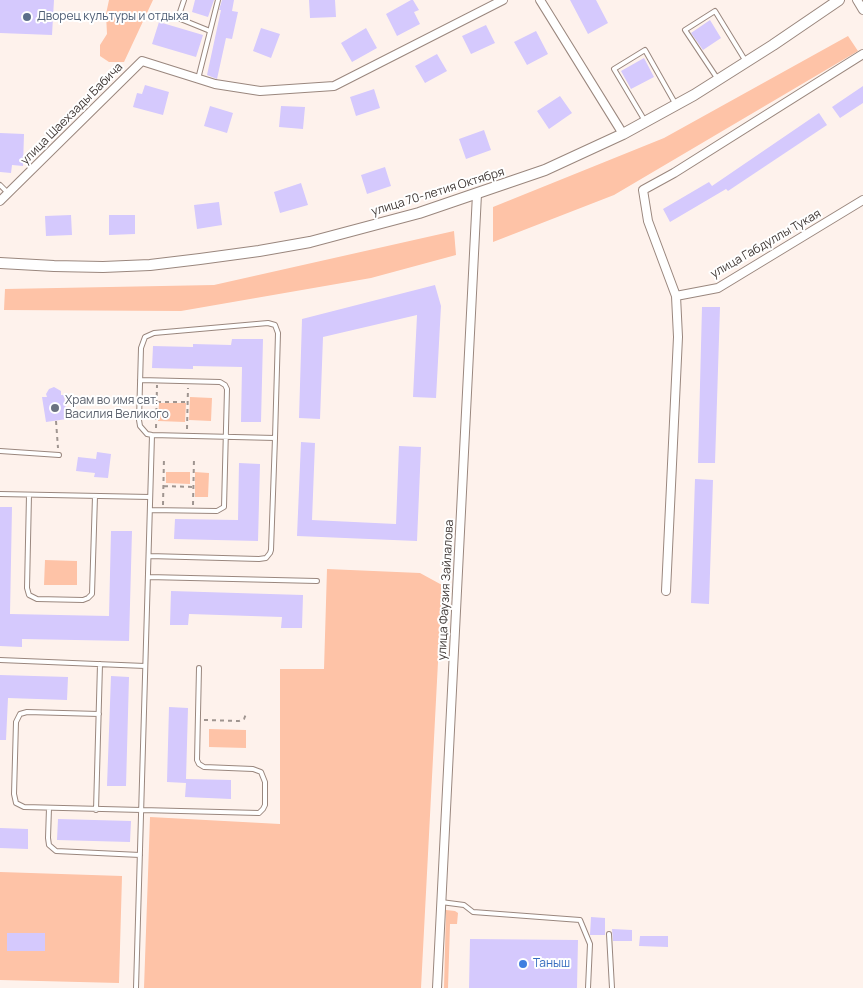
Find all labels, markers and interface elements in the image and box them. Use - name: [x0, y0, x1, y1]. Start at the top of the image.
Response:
- place label: Дворец культуры и отдыха: [37, 10, 189, 24]
- marker: Дворец культуры и отдыха: [21, 11, 33, 23]
- street label: улица Шаехзады Бабича: [18, 60, 126, 168]
- street label: улица 70-летия Октября: [370, 165, 506, 219]
- street label: улица Габдуллы Тукая: [708, 207, 824, 281]
- place label: Храм во имя свт. Василия Великого: [65, 394, 169, 422]
- marker: Храм во имя свт. Василия Великого: [49, 402, 61, 414]
- street label: улица Фаузия Зайлалова: [435, 519, 457, 661]
- place label: Таныш: [533, 957, 570, 971]
- marker: Таныш: [517, 958, 529, 970]

